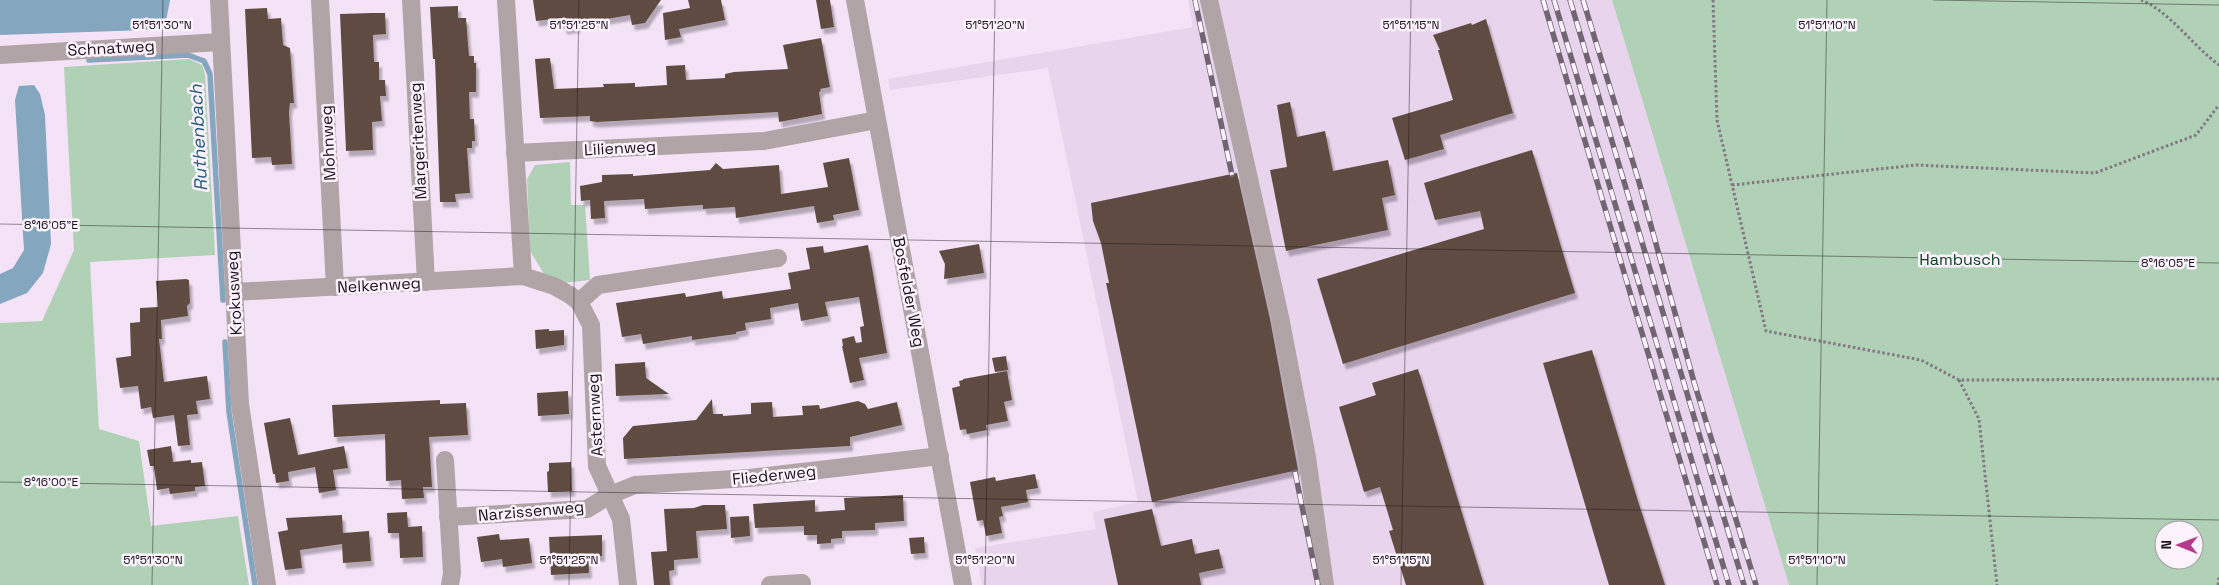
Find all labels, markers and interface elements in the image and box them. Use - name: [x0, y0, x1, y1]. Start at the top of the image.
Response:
- text: 51°51'30"N: [132, 17, 192, 33]
- text: 51°51'25"N: [549, 17, 609, 33]
- text: 51°51'20"N: [965, 17, 1025, 33]
- text: 51°51'15"N: [1383, 17, 1439, 33]
- text: 51°51'10"N: [1798, 17, 1856, 33]
- street label: Schnatweg: [67, 35, 155, 61]
- street label: Margeritenweg: [404, 82, 432, 200]
- water label: Ruthenbach: [184, 83, 212, 192]
- street label: Mohnweg: [316, 105, 340, 181]
- street label: Lilienweg: [583, 136, 657, 160]
- text: 8°16'05"E: [24, 217, 78, 233]
- street label: Bosfelder Weg: [888, 235, 930, 349]
- park label: Hambusch: [1919, 249, 2001, 270]
- street label: Krokusweg: [221, 250, 247, 336]
- text: 8°16'05"E: [2141, 255, 2195, 271]
- street label: Nelkenweg: [337, 272, 421, 298]
- street label: Asternweg: [582, 373, 608, 457]
- street label: Fliederweg: [731, 460, 817, 490]
- text: 8°16'00"E: [24, 474, 79, 490]
- street label: Narzissenweg: [477, 496, 585, 526]
- north arrow: [2154, 520, 2204, 570]
- text: N: [2157, 540, 2175, 550]
- text: 51°51'30"N: [123, 552, 183, 568]
- text: 51°51'25"N: [539, 552, 599, 568]
- text: 51°51'20"N: [955, 552, 1015, 568]
- text: 51°51'15"N: [1373, 552, 1429, 568]
- text: 51°51'10"N: [1788, 552, 1846, 568]

